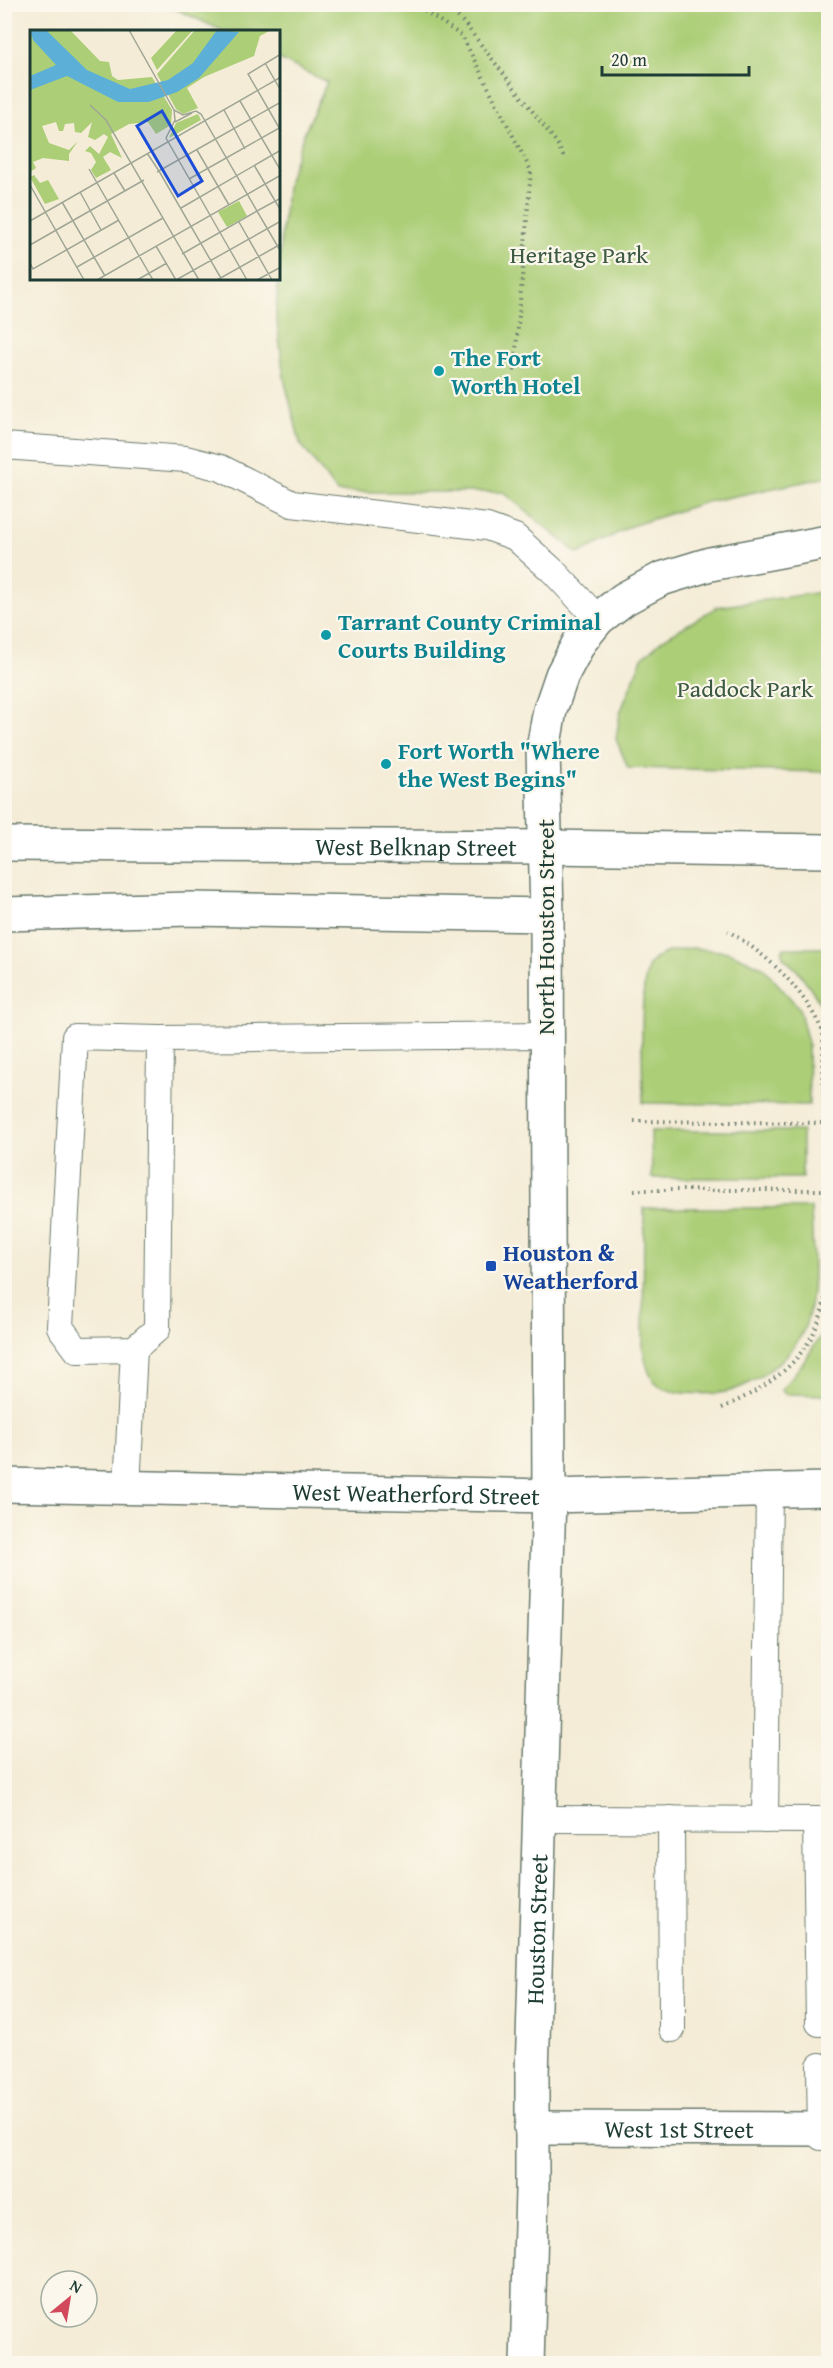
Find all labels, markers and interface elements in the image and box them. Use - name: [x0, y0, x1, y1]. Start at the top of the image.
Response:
- inset map: [30, 30, 280, 280]
- scale bar: [602, 39, 749, 77]
- text: 20 m: [611, 46, 647, 73]
- park label: Heritage Park: [510, 237, 649, 272]
- place label: The Fort Worth Hotel: [451, 340, 581, 403]
- marker: The Fort Worth Hotel: [432, 364, 446, 378]
- place label: Tarrant County Criminal Courts Building: [338, 604, 602, 667]
- marker: Tarrant County Criminal Courts Building: [319, 628, 333, 642]
- park label: Paddock Park: [677, 671, 814, 706]
- place label: Fort Worth "Where the West Begins": [398, 733, 600, 796]
- marker: Fort Worth "Where the West Begins": [379, 757, 393, 771]
- street label: North Houston Street: [528, 819, 563, 1035]
- street label: West Belknap Street: [315, 828, 517, 864]
- place label: Houston & Weatherford: [503, 1235, 639, 1298]
- marker: Houston & Weatherford: [484, 1259, 498, 1273]
- street label: West Weatherford Street: [292, 1473, 541, 1513]
- street label: Houston Street: [517, 1853, 556, 2005]
- street label: West 1st Street: [604, 2111, 754, 2146]
- north arrow: [39, 2269, 99, 2329]
- text: N: [66, 2273, 87, 2299]

